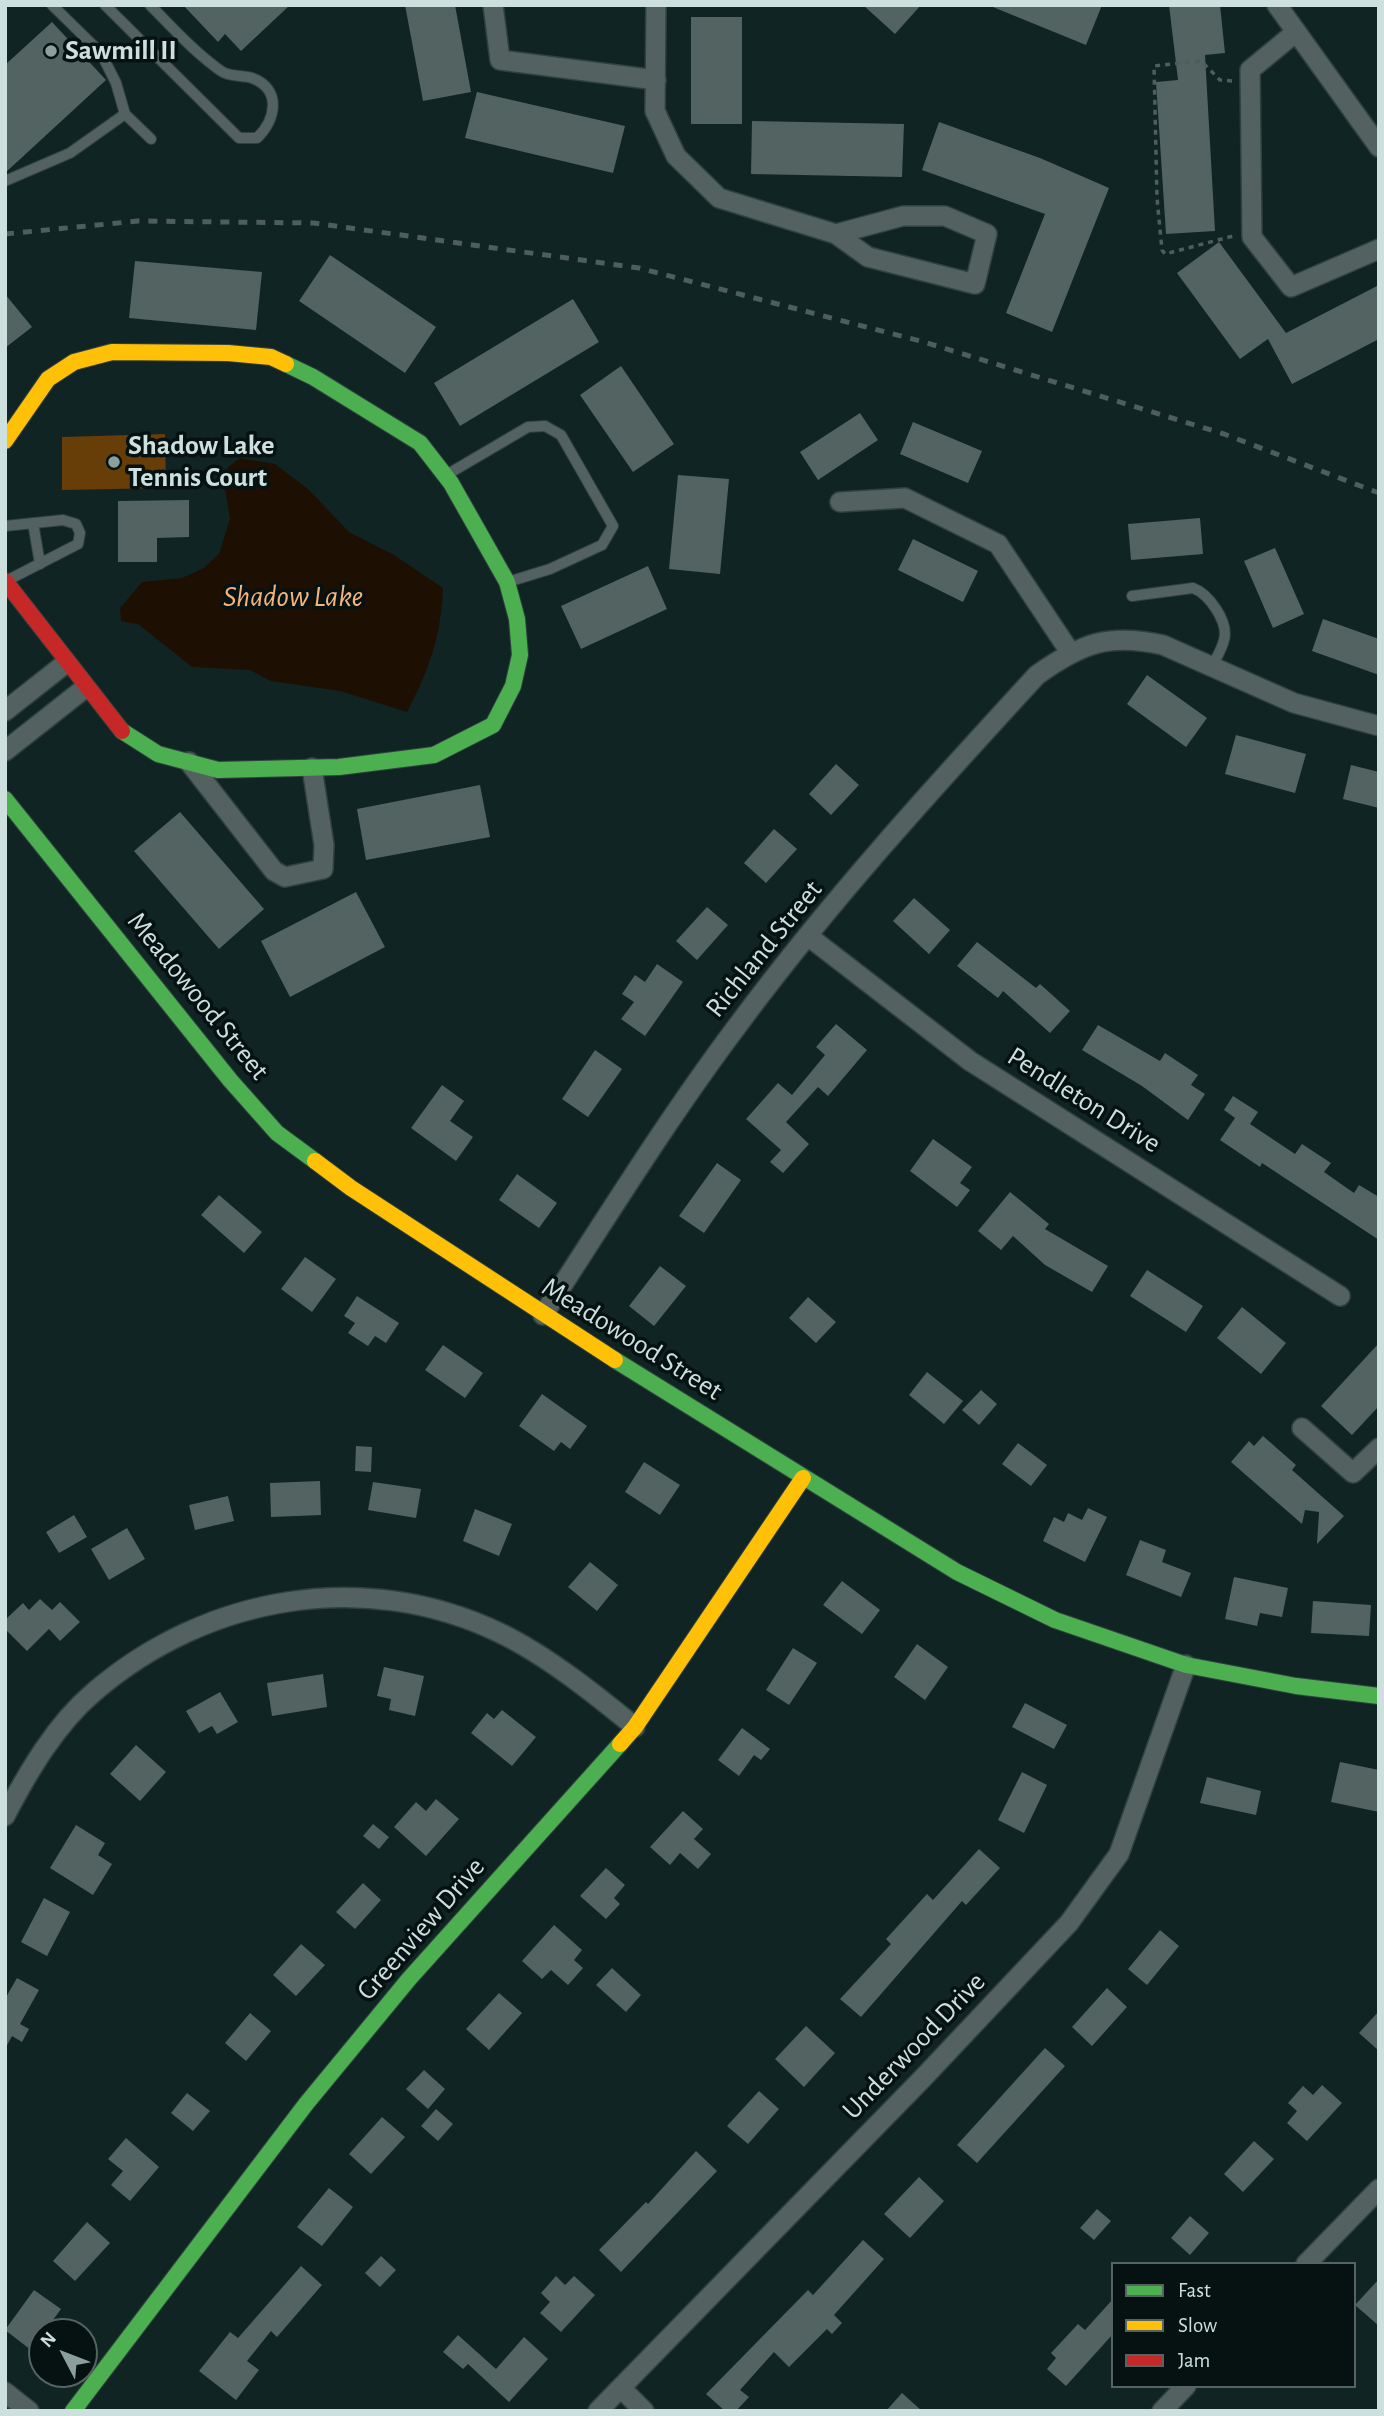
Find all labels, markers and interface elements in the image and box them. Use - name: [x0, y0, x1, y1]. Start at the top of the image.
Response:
- place label: Sawmill II: [65, 34, 177, 68]
- marker: Sawmill II: [43, 43, 59, 59]
- place label: Shadow Lake Tennis Court: [128, 429, 274, 495]
- marker: Shadow Lake Tennis Court: [106, 454, 122, 470]
- water label: Shadow Lake: [223, 579, 363, 615]
- street label: Richland Street: [698, 874, 830, 1024]
- street label: Meadowood Street: [120, 905, 276, 1087]
- street label: Pendleton Drive: [1001, 1040, 1167, 1160]
- street label: Meadowood Street: [536, 1270, 728, 1408]
- street label: Greenview Drive: [350, 1851, 492, 2007]
- street label: Underwood Drive: [835, 1965, 993, 2127]
- legend: [1111, 2262, 1356, 2388]
- text: Fast: [1178, 2280, 1211, 2301]
- text: Slow: [1178, 2315, 1217, 2336]
- north arrow: [28, 2318, 98, 2388]
- text: N: [37, 2329, 60, 2351]
- text: Jam: [1178, 2350, 1210, 2371]

